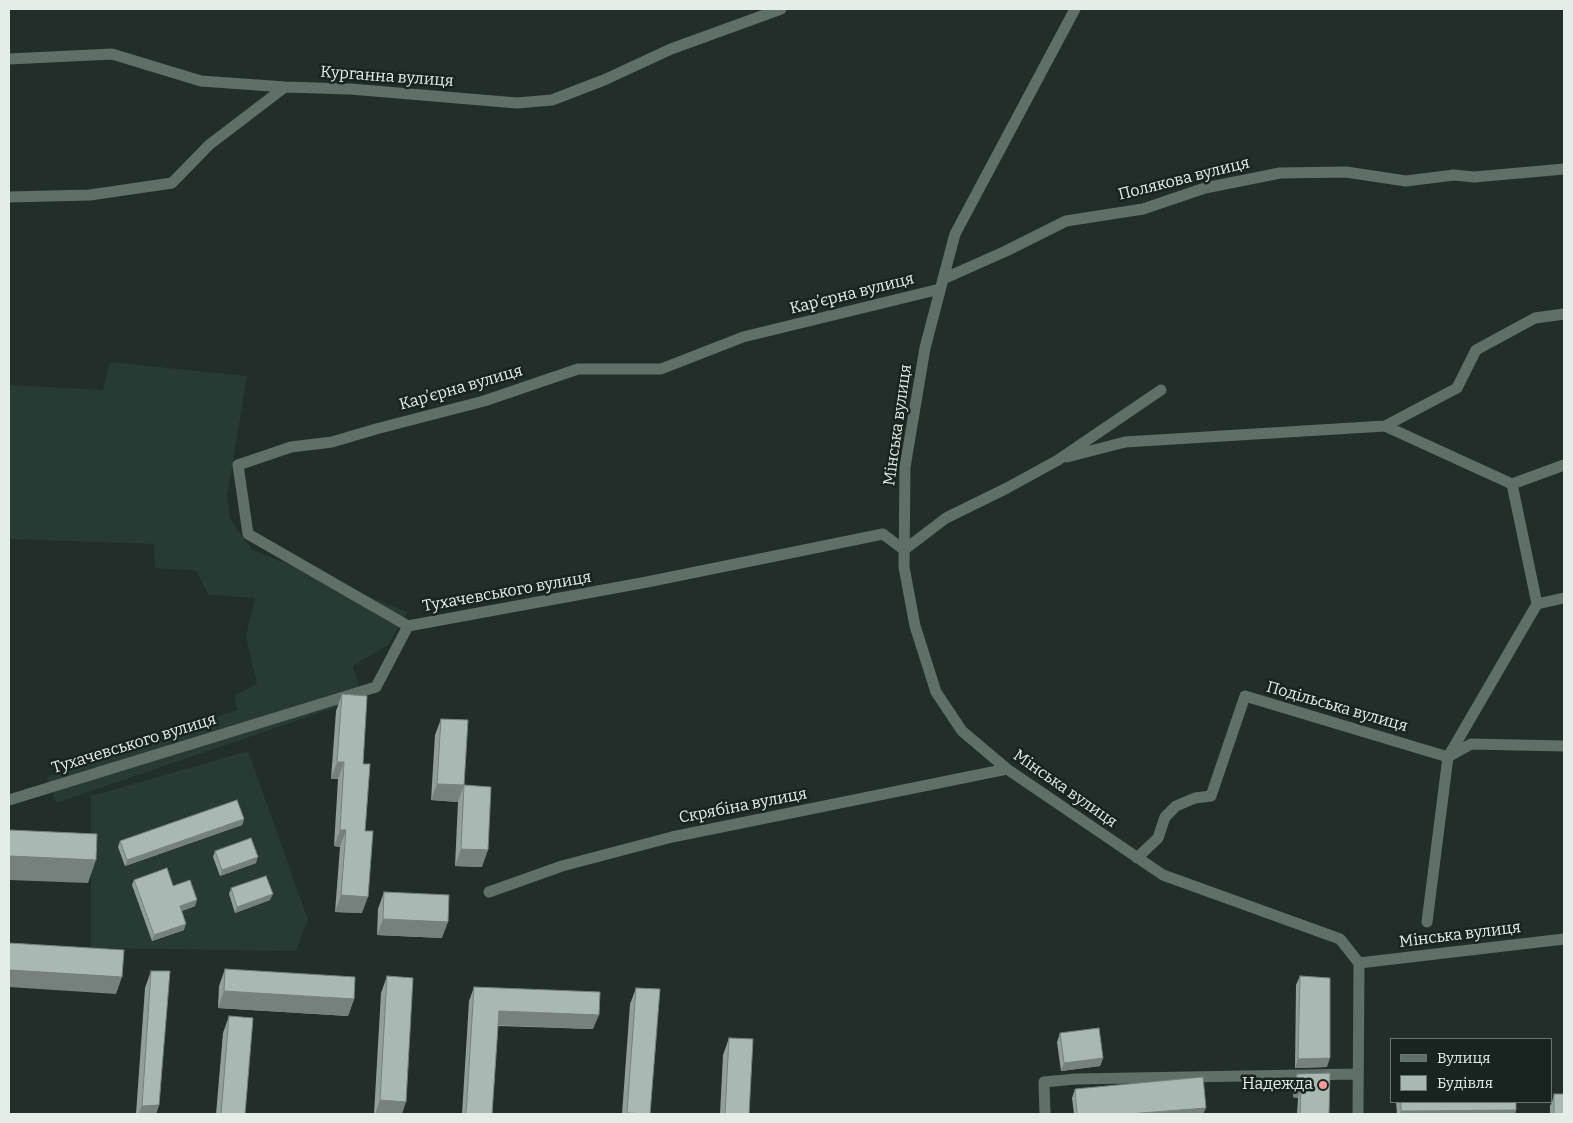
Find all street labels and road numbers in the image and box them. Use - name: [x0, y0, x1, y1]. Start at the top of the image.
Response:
- street label: Курганна вулиця: [320, 63, 454, 91]
- street label: Полякова вулиця: [1116, 153, 1252, 205]
- street label: Кар’єрна вулиця: [788, 269, 916, 319]
- street label: Кар’єрна вулиця: [397, 361, 525, 415]
- street label: Мінська вулиця: [880, 363, 916, 487]
- street label: Тухачевського вулиця: [421, 568, 593, 616]
- street label: Подільська вулиця: [1264, 678, 1410, 736]
- street label: Тухачевського вулиця: [49, 710, 219, 778]
- street label: Мінська вулиця: [1009, 746, 1121, 832]
- street label: Скрябіна вулиця: [677, 784, 809, 828]
- street label: Мінська вулиця: [1398, 918, 1522, 952]

